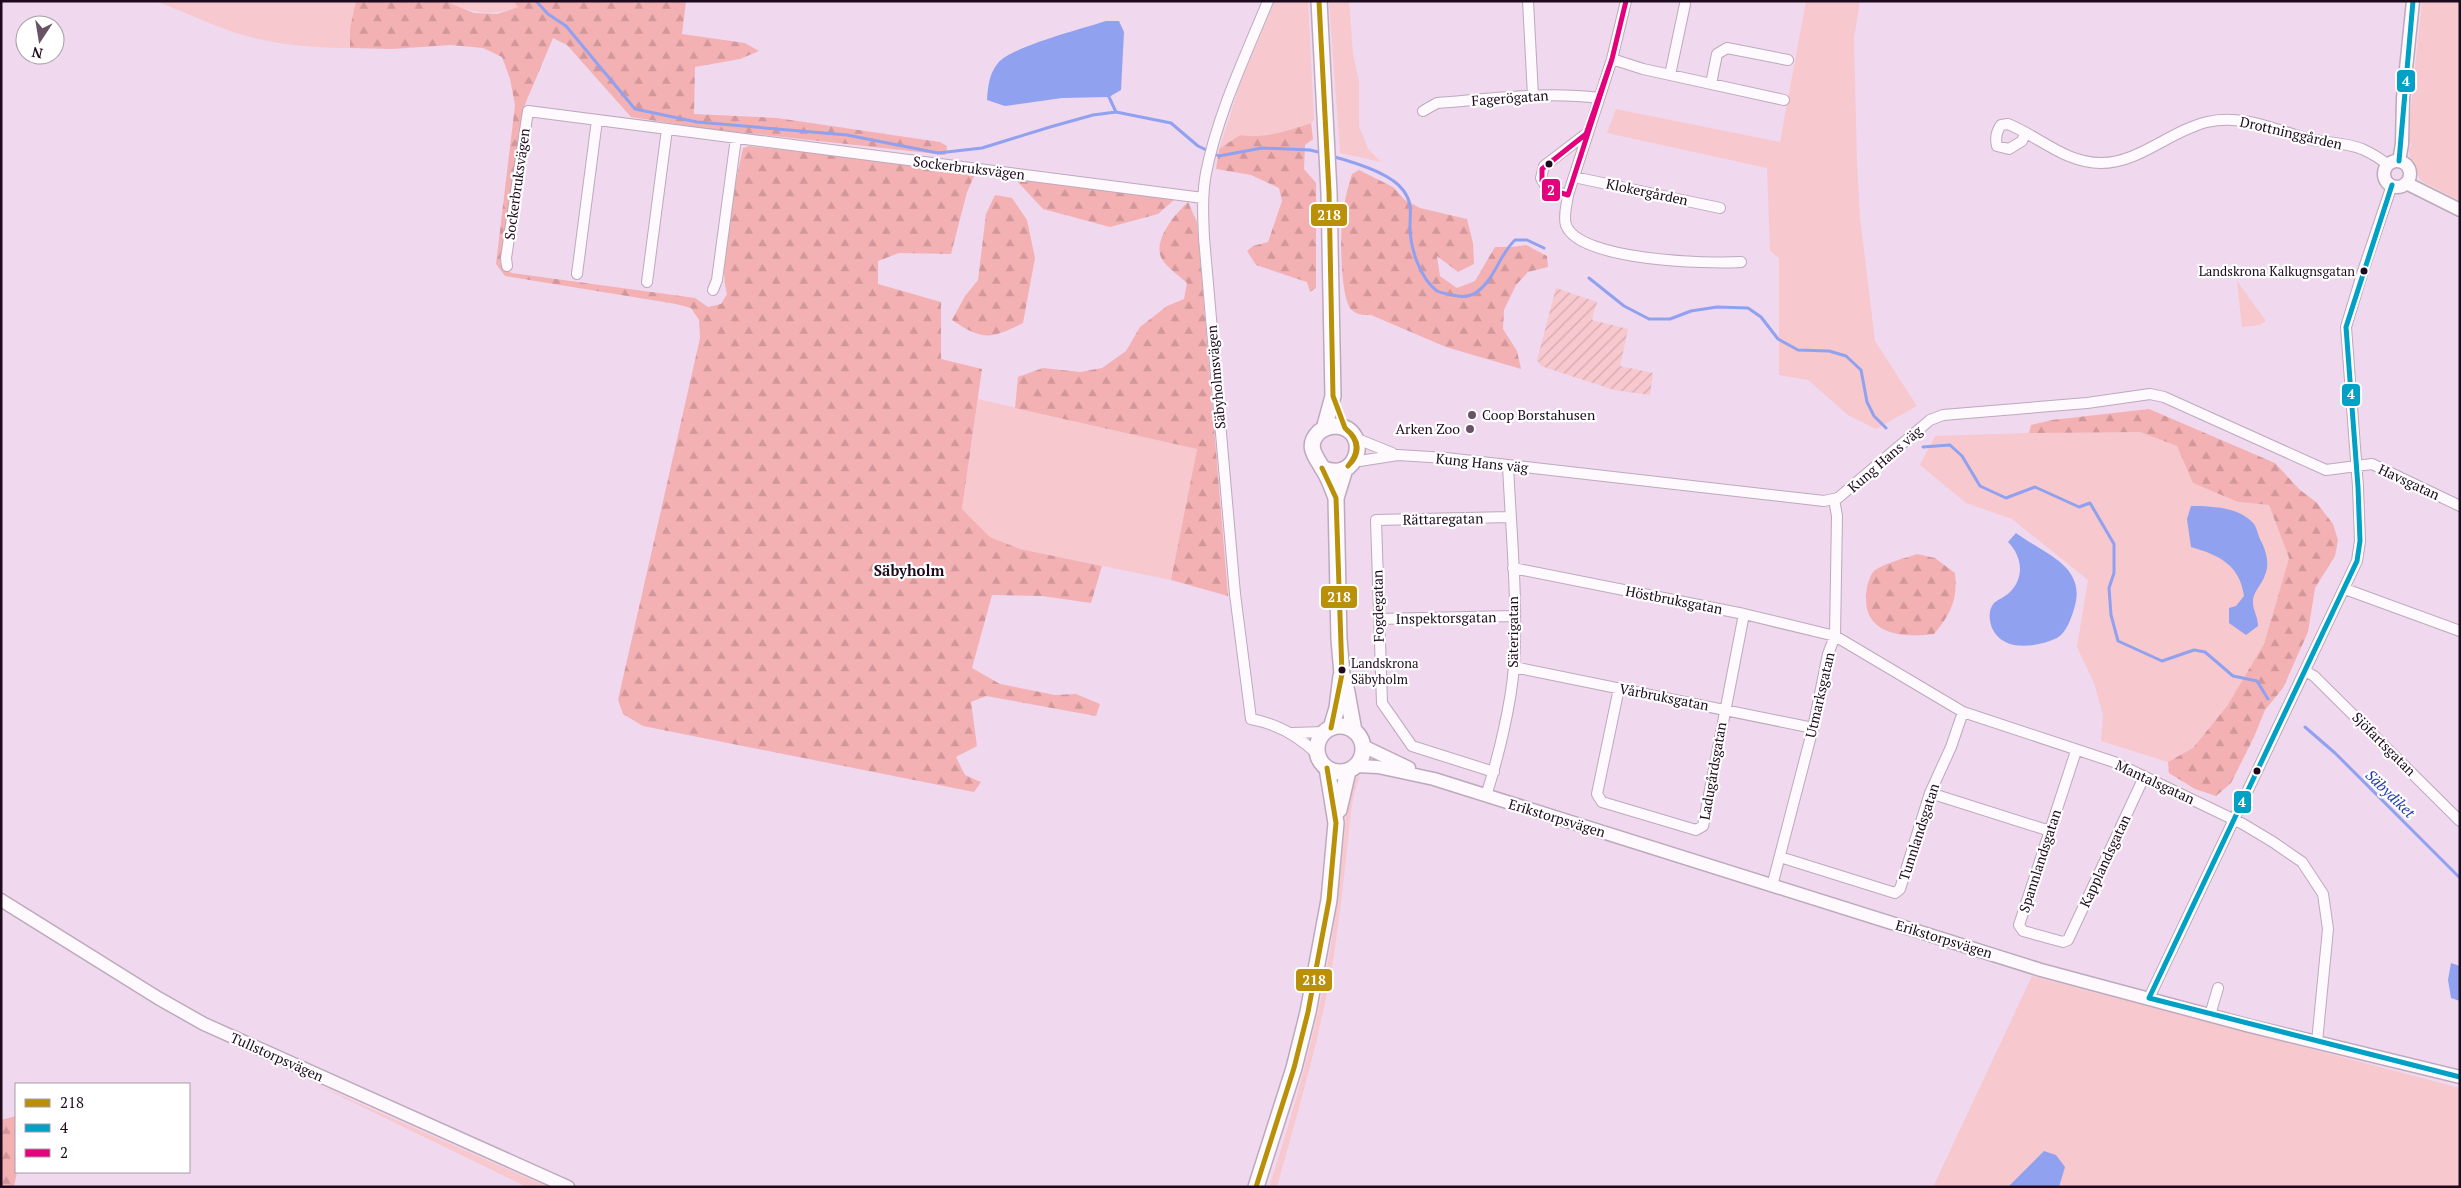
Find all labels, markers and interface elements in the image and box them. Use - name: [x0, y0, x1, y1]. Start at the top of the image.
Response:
- north arrow: [15, 15, 65, 65]
- text: N: [30, 43, 44, 64]
- line badge: 4: [2396, 69, 2416, 93]
- text: 4: [2402, 71, 2410, 90]
- street label: Fagerögatan: [1471, 85, 1550, 110]
- street label: Drottninggården: [2238, 112, 2345, 154]
- street label: Sockerbruksvägen: [499, 126, 534, 241]
- street label: Sockerbruksvägen: [912, 151, 1027, 184]
- unlabelled marker: [1544, 159, 1554, 169]
- street label: Klokergården: [1604, 174, 1691, 210]
- line badge: 2: [1541, 178, 1561, 202]
- text: 2: [1547, 180, 1555, 199]
- line badge: 218: [1310, 203, 1348, 227]
- text: 218: [1317, 205, 1341, 224]
- place label: Landskrona Kalkugnsgatan: [2199, 262, 2355, 280]
- marker: Landskrona Kalkugnsgatan: [2359, 266, 2369, 276]
- street label: Säbyholmsvägen: [1201, 324, 1230, 430]
- line badge: 4: [2341, 383, 2361, 407]
- text: 4: [2347, 384, 2355, 403]
- place label: Coop Borstahusen: [1482, 405, 1596, 424]
- marker: Coop Borstahusen: [1466, 409, 1478, 421]
- place label: Arken Zoo: [1396, 419, 1460, 438]
- street label: Kung Hans väg: [1843, 421, 1926, 496]
- marker: Arken Zoo: [1464, 423, 1476, 435]
- street label: Kung Hans väg: [1435, 448, 1530, 477]
- street label: Havsgatan: [2376, 459, 2443, 504]
- street label: Rättaregatan: [1402, 508, 1484, 529]
- district label: Säbyholm: [874, 560, 944, 580]
- street label: Fogdegatan: [1367, 569, 1388, 642]
- street label: Höstbruksgatan: [1624, 581, 1725, 618]
- line badge: 218: [1320, 585, 1358, 609]
- text: 218: [1327, 587, 1351, 606]
- street label: Säterigatan: [1503, 596, 1522, 668]
- street label: Inspektorsgatan: [1395, 607, 1497, 628]
- street label: Utmarksgatan: [1800, 649, 1839, 740]
- place label: Landskrona Säbyholm: [1351, 654, 1419, 688]
- marker: Landskrona Säbyholm: [1337, 665, 1347, 675]
- street label: Vårbruksgatan: [1618, 679, 1711, 715]
- street label: Sjöfartsgatan: [2348, 708, 2421, 780]
- street label: Ladugårdsgatan: [1695, 720, 1731, 821]
- street label: Mantalsgatan: [2113, 755, 2198, 808]
- water label: Säbydiket: [2362, 765, 2420, 823]
- unlabelled marker: [2252, 766, 2262, 776]
- street label: Tunnlandsgatan: [1894, 780, 1943, 883]
- line badge: 4: [2233, 790, 2252, 814]
- text: 4: [2238, 792, 2246, 811]
- street label: Erikstorpsvägen: [1506, 794, 1608, 841]
- street label: Spannlandsgatan: [2014, 806, 2065, 915]
- street label: Kapplandsgatan: [2075, 811, 2135, 910]
- street label: Erikstorpsvägen: [1893, 915, 1995, 962]
- line badge: 218: [1295, 968, 1333, 992]
- text: 218: [1302, 970, 1326, 989]
- street label: Tullstorpsvägen: [228, 1028, 327, 1086]
- legend: [15, 1083, 190, 1173]
- text: 218: [60, 1092, 84, 1112]
- text: 4: [60, 1117, 68, 1137]
- text: 2: [60, 1142, 68, 1162]

